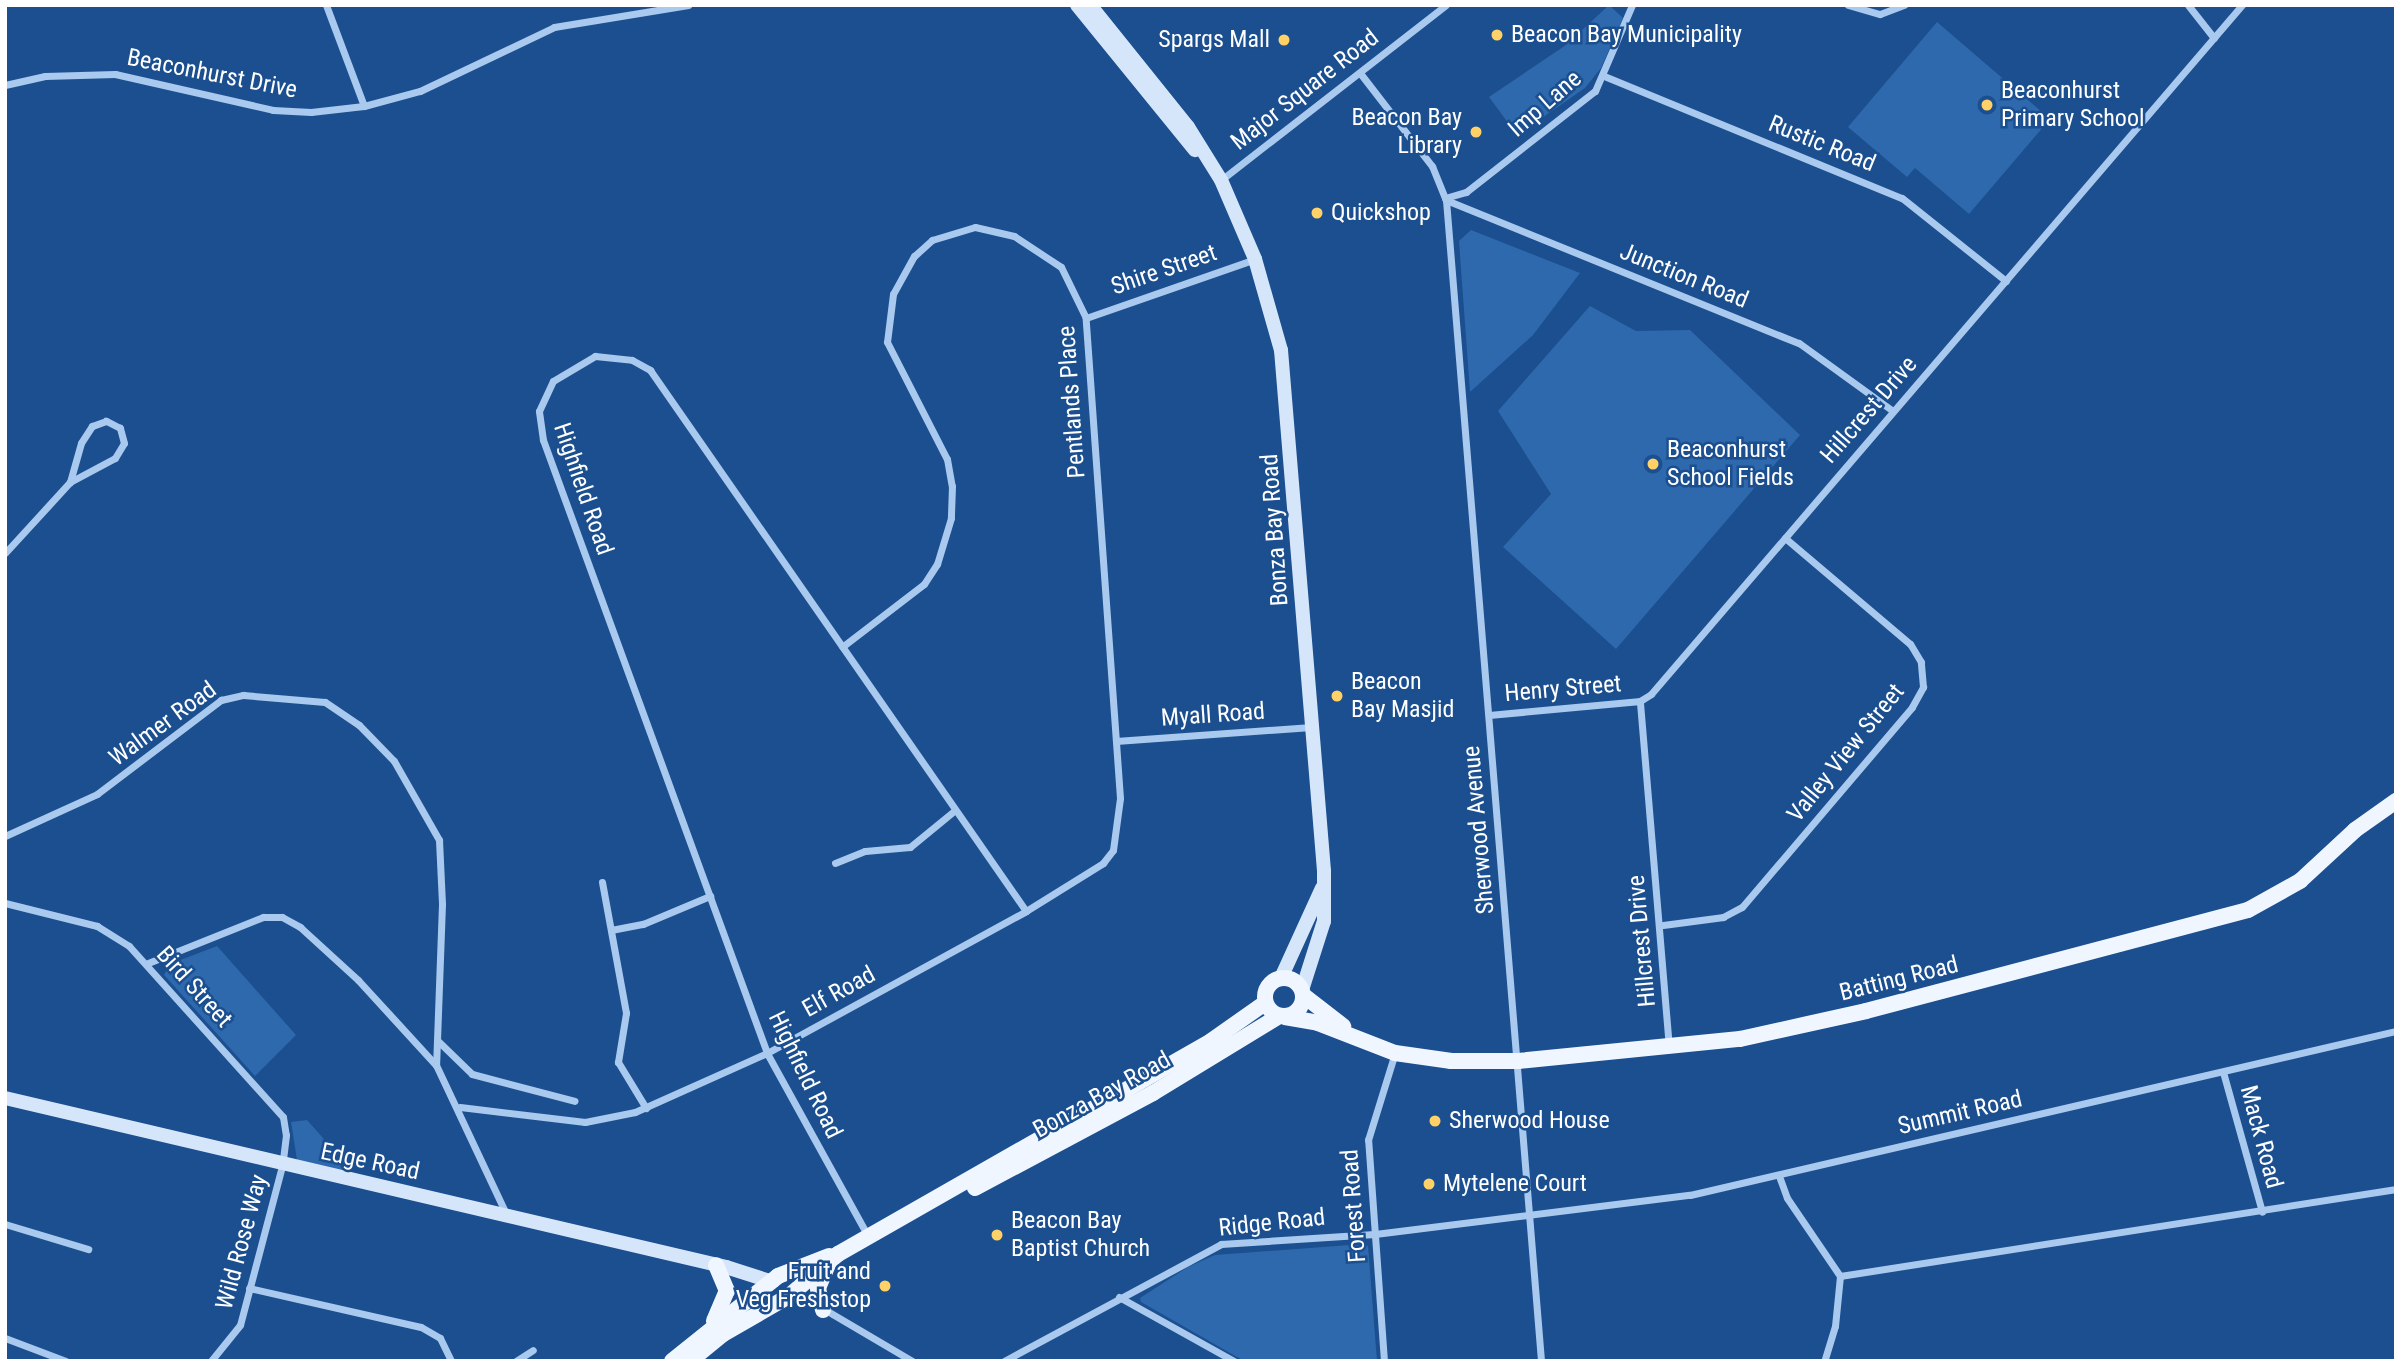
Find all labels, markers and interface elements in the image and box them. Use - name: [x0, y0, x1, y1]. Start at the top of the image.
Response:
- place label: Beacon Bay Municipality: [1511, 21, 1742, 49]
- street label: Major Square Road: [1225, 23, 1385, 157]
- place label: Spargs Mall: [1158, 26, 1270, 54]
- marker: Beacon Bay Municipality: [1489, 27, 1505, 43]
- marker: Spargs Mall: [1276, 32, 1292, 48]
- street label: Beaconhurst Drive: [125, 43, 299, 105]
- street label: Imp Lane: [1503, 65, 1587, 143]
- place label: Beaconhurst Primary School: [2001, 77, 2144, 133]
- marker: Beaconhurst Primary School: [1979, 97, 1995, 113]
- place label: Beacon Bay Library: [1351, 104, 1462, 160]
- street label: Rustic Road: [1764, 110, 1880, 178]
- marker: Beacon Bay Library: [1468, 124, 1484, 140]
- place label: Quickshop: [1331, 199, 1431, 227]
- marker: Quickshop: [1309, 205, 1325, 221]
- street label: Junction Road: [1616, 237, 1752, 315]
- street label: Shire Street: [1107, 239, 1221, 301]
- street label: Pentlands Place: [1052, 325, 1092, 479]
- street label: Hillcrest Drive: [1815, 351, 1923, 469]
- street label: Highfield Road: [547, 419, 619, 559]
- place label: Beaconhurst School Fields: [1667, 436, 1794, 492]
- street label: Bonza Bay Road: [1255, 453, 1295, 607]
- marker: Beaconhurst School Fields: [1645, 456, 1661, 472]
- place label: Beacon Bay Masjid: [1351, 668, 1454, 724]
- street label: Henry Street: [1503, 670, 1623, 708]
- street label: Walmer Road: [104, 676, 222, 772]
- street label: Valley View Street: [1781, 678, 1911, 828]
- marker: Beacon Bay Masjid: [1329, 688, 1345, 704]
- street label: Myall Road: [1160, 697, 1266, 733]
- street label: Sherwood Avenue: [1457, 745, 1501, 915]
- street label: Hillcrest Drive: [1622, 874, 1662, 1008]
- street label: Bird Street: [150, 940, 238, 1034]
- street label: Batting Road: [1837, 950, 1961, 1008]
- street label: Elf Road: [798, 960, 880, 1024]
- street label: Highfield Road: [762, 1007, 848, 1143]
- street label: Bonza Bay Road: [1028, 1045, 1176, 1145]
- street label: Mack Road: [2233, 1082, 2289, 1192]
- street label: Summit Road: [1895, 1085, 2025, 1141]
- place label: Sherwood House: [1449, 1107, 1610, 1135]
- marker: Sherwood House: [1427, 1113, 1443, 1129]
- street label: Edge Road: [318, 1137, 422, 1187]
- street label: Forest Road: [1336, 1148, 1372, 1264]
- place label: Mytelene Court: [1443, 1170, 1587, 1198]
- street label: Wild Rose Way: [210, 1171, 274, 1313]
- marker: Mytelene Court: [1421, 1176, 1437, 1192]
- street label: Ridge Road: [1217, 1203, 1327, 1243]
- place label: Beacon Bay Baptist Church: [1011, 1207, 1150, 1263]
- marker: Beacon Bay Baptist Church: [989, 1227, 1005, 1243]
- place label: Fruit and Veg Freshstop: [736, 1258, 871, 1314]
- marker: Fruit and Veg Freshstop: [877, 1278, 893, 1294]

